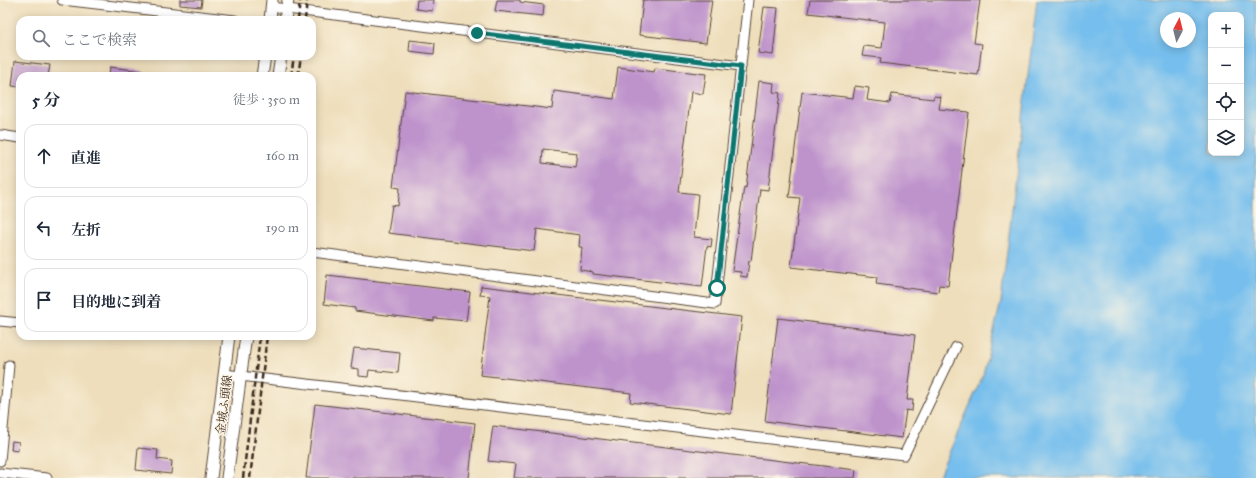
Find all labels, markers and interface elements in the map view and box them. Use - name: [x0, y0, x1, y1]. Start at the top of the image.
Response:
- north arrow: [1160, 12, 1196, 48]
- map controls: [1208, 12, 1244, 156]
- button: +: [1208, 12, 1244, 48]
- search box: [16, 16, 316, 60]
- route end: [468, 24, 486, 42]
- icon: search: [30, 27, 52, 49]
- text: ここで検索: [62, 31, 137, 49]
- button: −: [1208, 48, 1244, 84]
- button: locate: [1208, 84, 1244, 120]
- text: 5 分: [32, 90, 61, 111]
- text: 徒歩 · 350 m: [233, 92, 300, 108]
- button: layers: [1208, 120, 1244, 156]
- icon: ahead: [33, 145, 55, 167]
- text: 160 m: [266, 148, 299, 164]
- text: 直進: [71, 149, 101, 167]
- icon: left: [33, 217, 55, 239]
- text: 190 m: [266, 220, 299, 236]
- text: 左折: [71, 221, 101, 239]
- route start: [708, 279, 726, 297]
- icon: arrive: [33, 289, 55, 311]
- text: 目的地に到着: [71, 293, 161, 311]
- street label: 金城ふ頭線: [213, 374, 235, 436]

